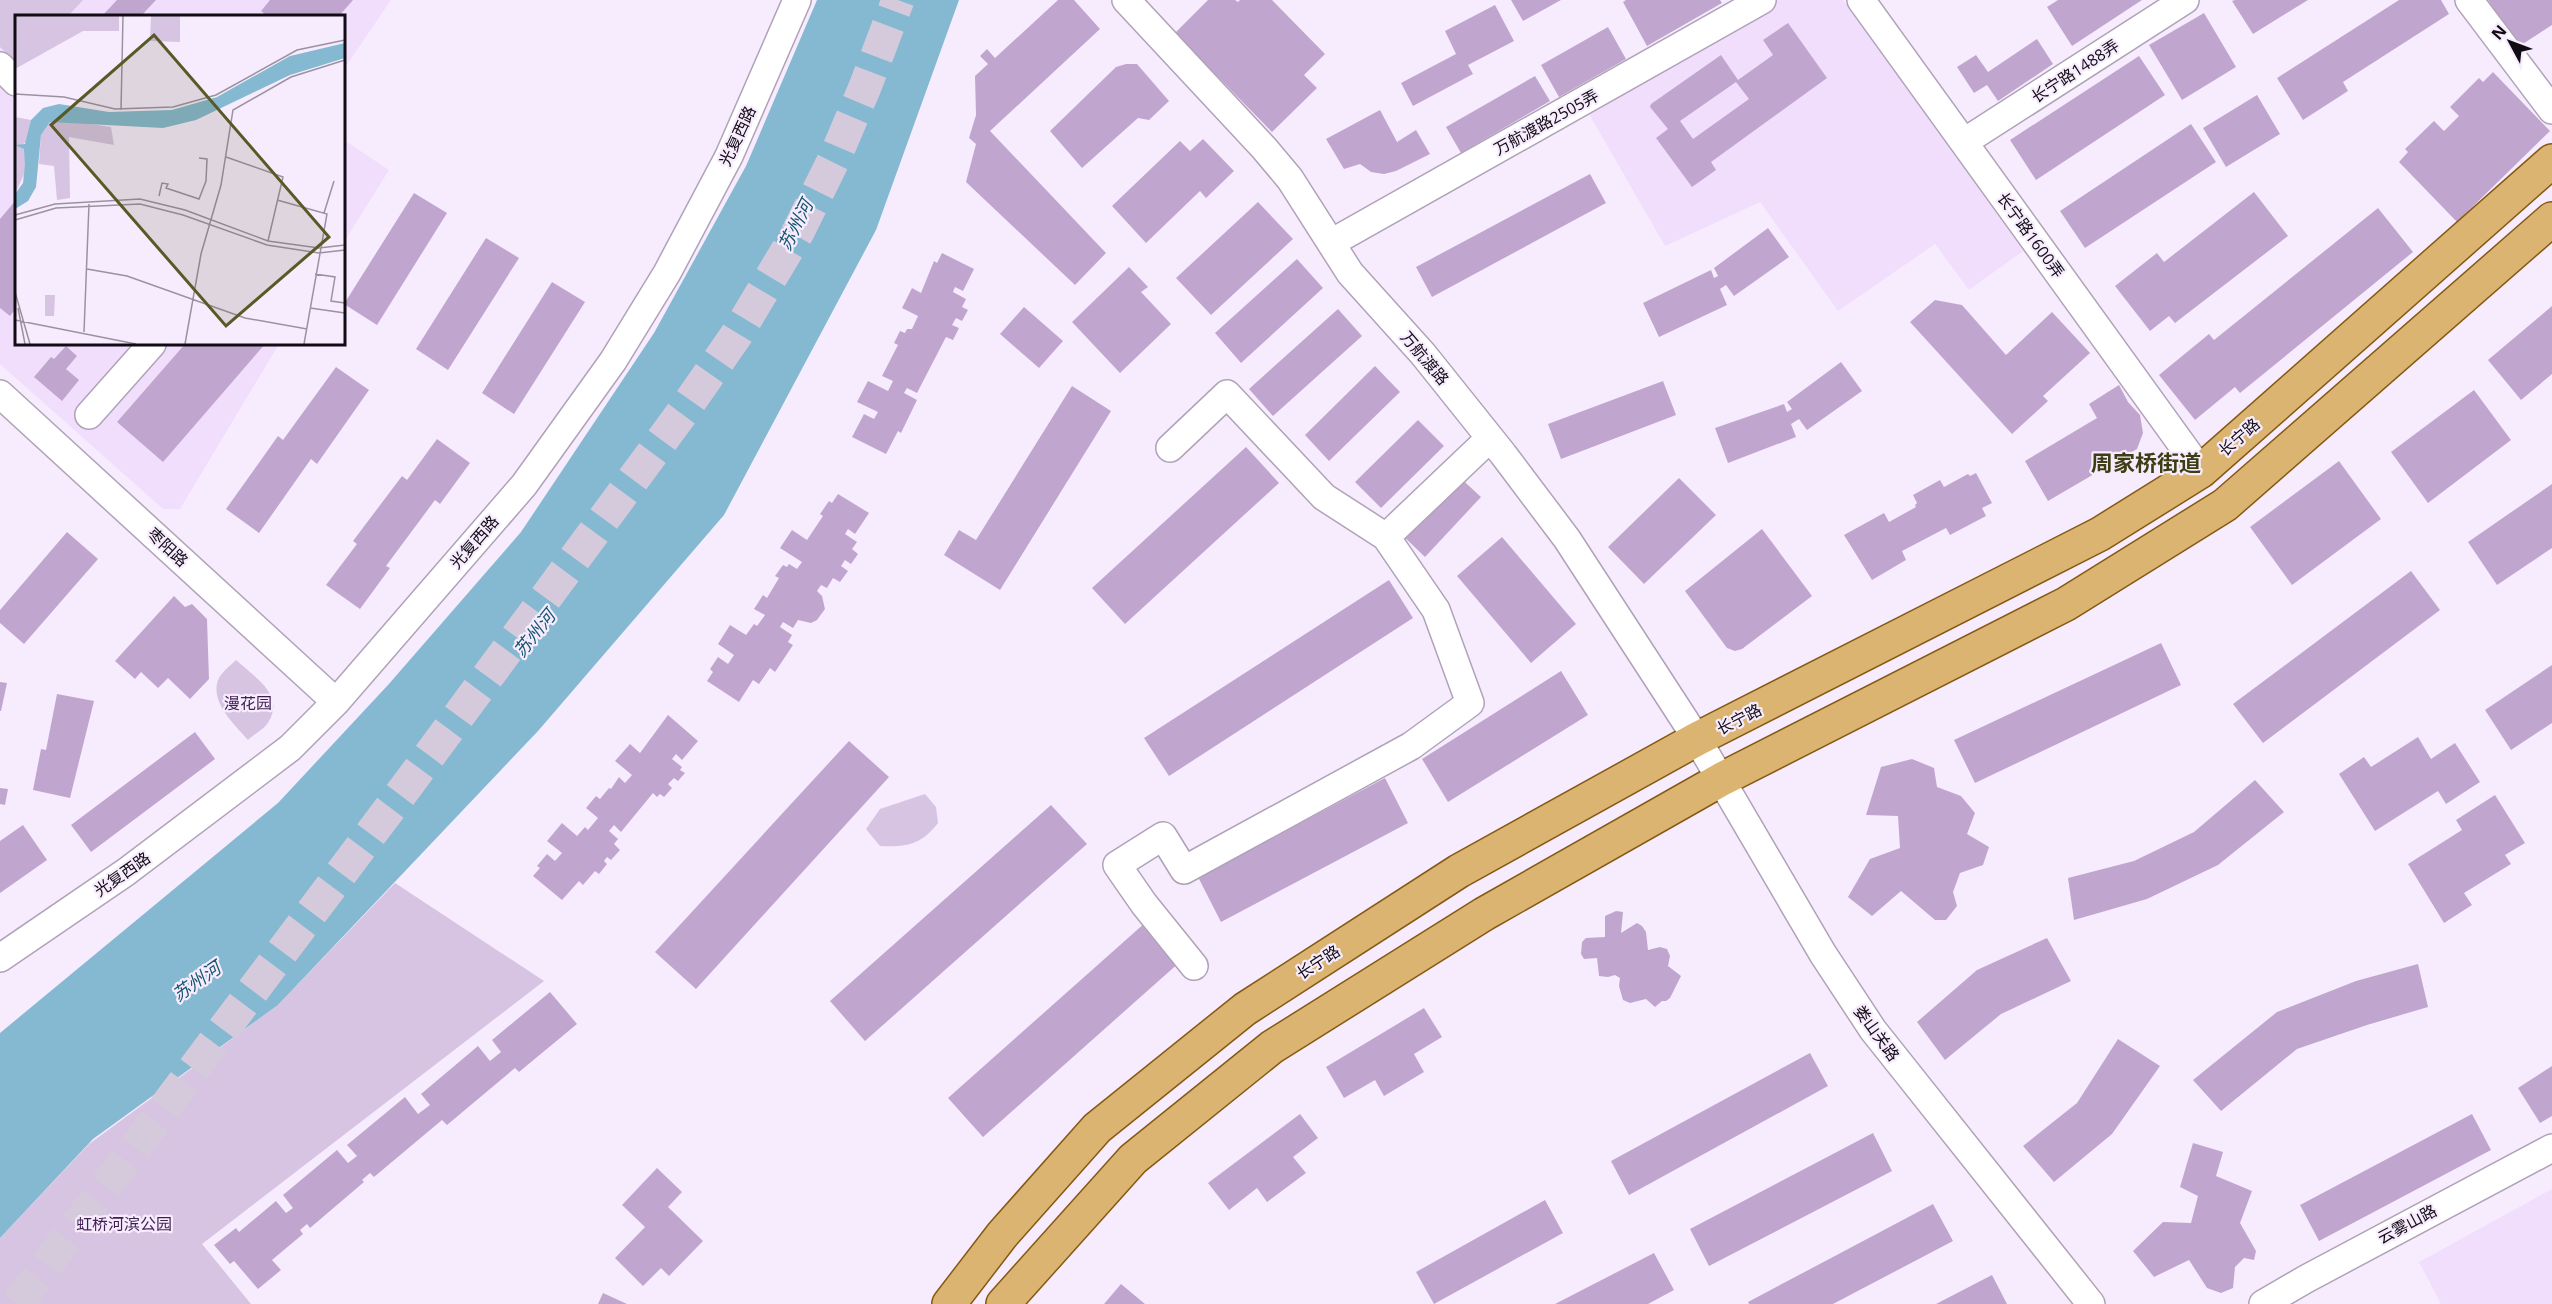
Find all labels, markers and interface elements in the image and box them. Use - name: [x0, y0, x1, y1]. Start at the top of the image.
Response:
- north arrow: [2480, 12, 2540, 72]
- inset map: [15, 15, 345, 345]
- text: N: [2486, 20, 2511, 44]
- street label: 长宁路1488弄: [2027, 34, 2123, 108]
- street label: 万航渡路2505弄: [1490, 84, 1602, 160]
- street label: 光复西路: [714, 102, 760, 170]
- street label: 长宁路1600弄: [1993, 188, 2069, 282]
- water label: 苏州河: [772, 193, 819, 255]
- street label: 万航渡路: [1396, 326, 1454, 390]
- street label: 长宁路: [2214, 413, 2264, 461]
- district label: 周家桥街道: [2091, 447, 2201, 477]
- street label: 光复西路: [445, 511, 503, 573]
- street label: 枣阳路: [143, 523, 193, 571]
- water label: 苏州河: [508, 602, 562, 662]
- park label: 漫花园: [224, 692, 272, 714]
- street label: 长宁路: [1713, 698, 1765, 740]
- street label: 光复西路: [89, 847, 155, 901]
- street label: 长宁路: [1292, 940, 1344, 984]
- water label: 苏州河: [167, 954, 227, 1006]
- street label: 娄山关路: [1849, 1001, 1905, 1065]
- street label: 云雾山路: [2374, 1199, 2440, 1249]
- park label: 虹桥河滨公园: [76, 1213, 172, 1235]

